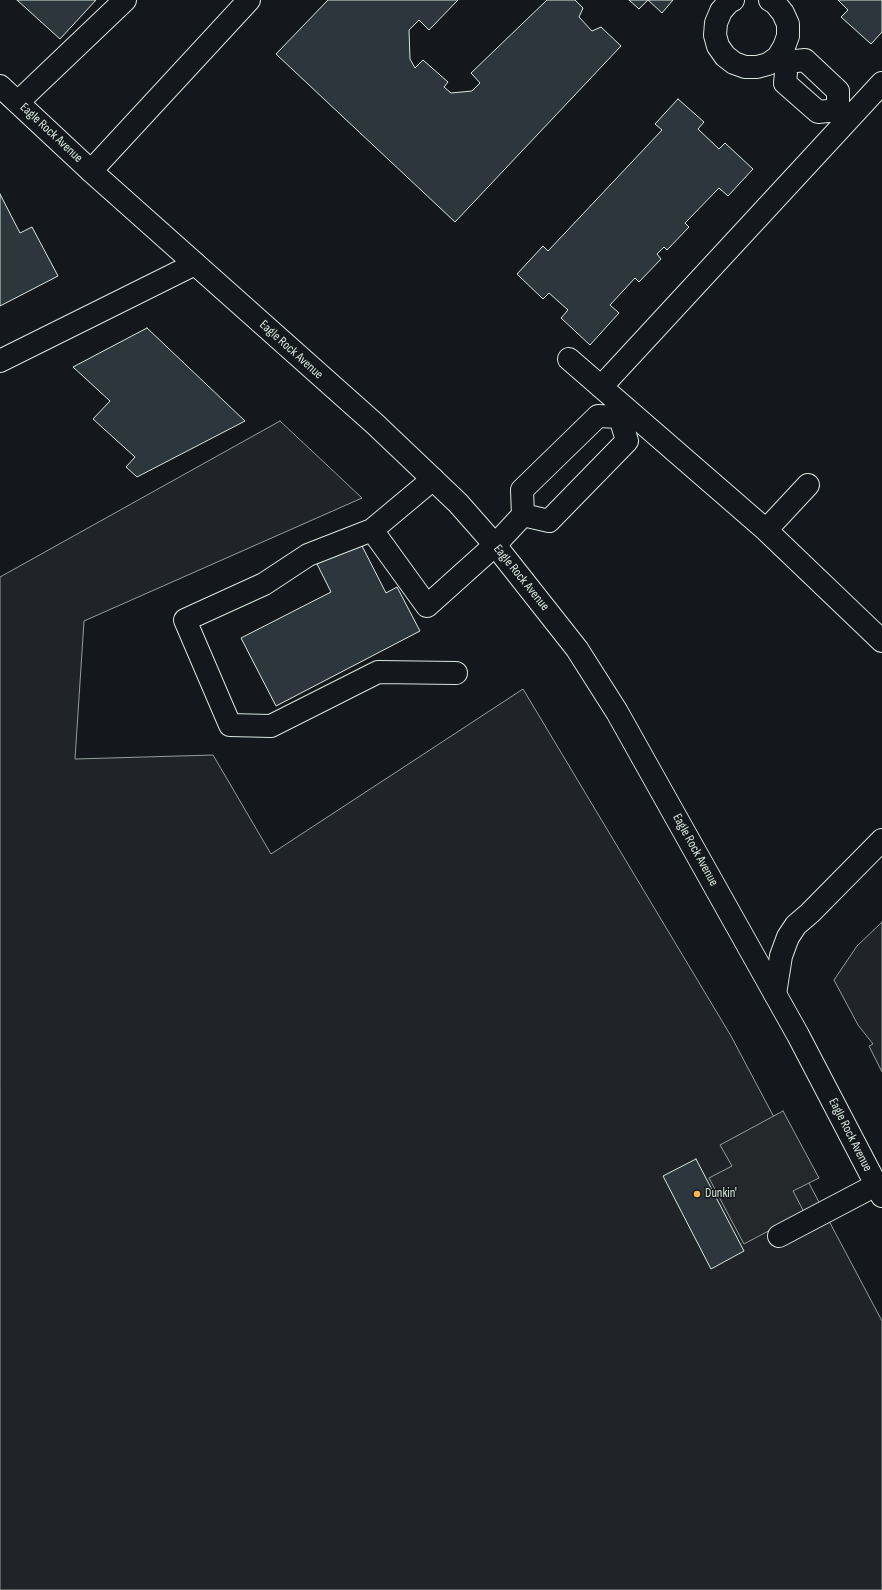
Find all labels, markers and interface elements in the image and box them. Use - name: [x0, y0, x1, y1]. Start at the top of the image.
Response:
- street label: Eagle Rock Avenue: [16, 100, 86, 166]
- street label: Eagle Rock Avenue: [256, 317, 326, 383]
- street label: Eagle Rock Avenue: [490, 542, 552, 614]
- street label: Eagle Rock Avenue: [669, 811, 721, 889]
- street label: Eagle Rock Avenue: [825, 1096, 875, 1174]
- place label: Dunkin': [705, 1186, 737, 1202]
- marker: Dunkin': [692, 1189, 702, 1199]

